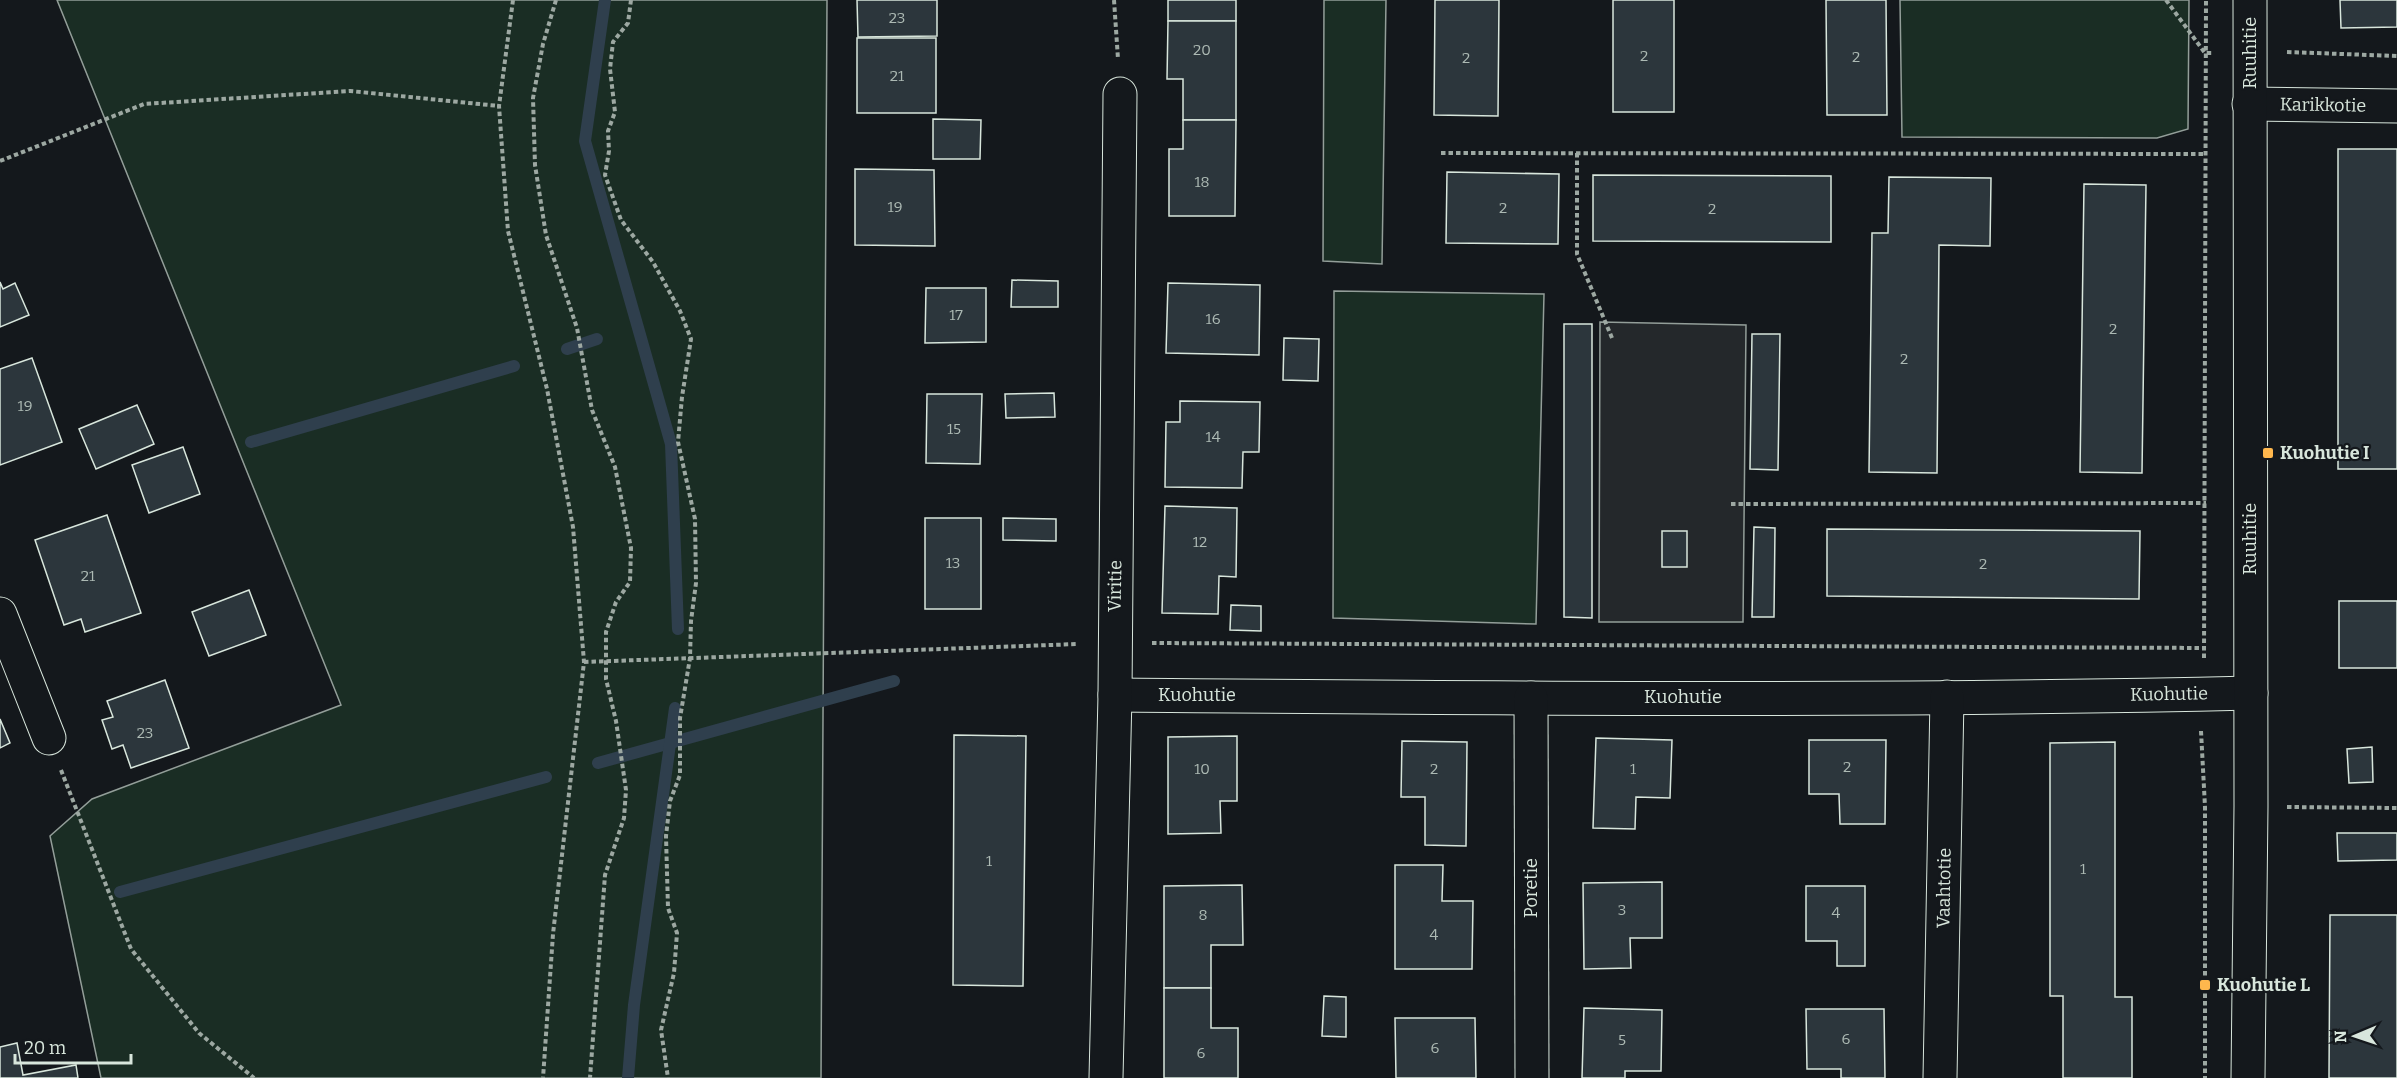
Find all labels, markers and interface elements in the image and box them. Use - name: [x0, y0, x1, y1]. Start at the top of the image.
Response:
- house number: 23: [889, 9, 905, 27]
- street label: Ruuhitie: [2239, 17, 2261, 89]
- house number: 20: [1193, 41, 1211, 59]
- house number: 2: [1640, 47, 1648, 65]
- house number: 2: [1852, 48, 1860, 66]
- house number: 2: [1462, 49, 1470, 67]
- house number: 21: [890, 67, 904, 85]
- street label: Karikkotie: [2280, 93, 2366, 117]
- house number: 18: [1194, 173, 1210, 191]
- house number: 19: [888, 198, 902, 216]
- house number: 2: [1499, 199, 1507, 217]
- house number: 2: [1708, 200, 1716, 218]
- house number: 17: [949, 306, 963, 324]
- house number: 16: [1206, 310, 1221, 328]
- house number: 2: [2109, 320, 2117, 338]
- house number: 2: [1900, 350, 1908, 368]
- house number: 19: [18, 397, 32, 415]
- house number: 15: [947, 420, 961, 438]
- house number: 14: [1206, 428, 1221, 446]
- place label: Kuohutie I: [2280, 442, 2369, 464]
- marker: Kuohutie I: [2261, 446, 2275, 460]
- street label: Ruuhitie: [2239, 503, 2261, 575]
- house number: 12: [1193, 533, 1207, 551]
- house number: 13: [946, 554, 960, 572]
- house number: 2: [1979, 555, 1987, 573]
- street label: Viritie: [1104, 560, 1126, 612]
- house number: 21: [81, 567, 95, 585]
- street label: Kuohutie: [2130, 682, 2208, 706]
- street label: Kuohutie: [1158, 684, 1236, 706]
- street label: Kuohutie: [1644, 686, 1722, 708]
- house number: 23: [137, 724, 153, 742]
- house number: 2: [1843, 758, 1851, 776]
- house number: 10: [1194, 760, 1210, 778]
- house number: 2: [1430, 760, 1438, 778]
- house number: 1: [1630, 760, 1636, 778]
- street label: Vaahtotie: [1932, 848, 1956, 928]
- house number: 1: [986, 852, 992, 870]
- street label: Poretie: [1520, 858, 1542, 918]
- house number: 1: [2080, 860, 2086, 878]
- house number: 3: [1618, 901, 1626, 919]
- house number: 4: [1832, 904, 1841, 922]
- house number: 8: [1198, 906, 1208, 924]
- house number: 4: [1430, 926, 1439, 944]
- place label: Kuohutie L: [2217, 974, 2310, 996]
- marker: Kuohutie L: [2198, 978, 2212, 992]
- north arrow: [2325, 1006, 2385, 1066]
- scale bar: [15, 1027, 130, 1065]
- house number: 6: [1842, 1030, 1851, 1048]
- text: N: [2331, 1030, 2350, 1043]
- house number: 5: [1618, 1031, 1626, 1049]
- text: 20 m: [24, 1037, 66, 1059]
- house number: 6: [1431, 1039, 1440, 1057]
- house number: 6: [1197, 1044, 1206, 1062]

